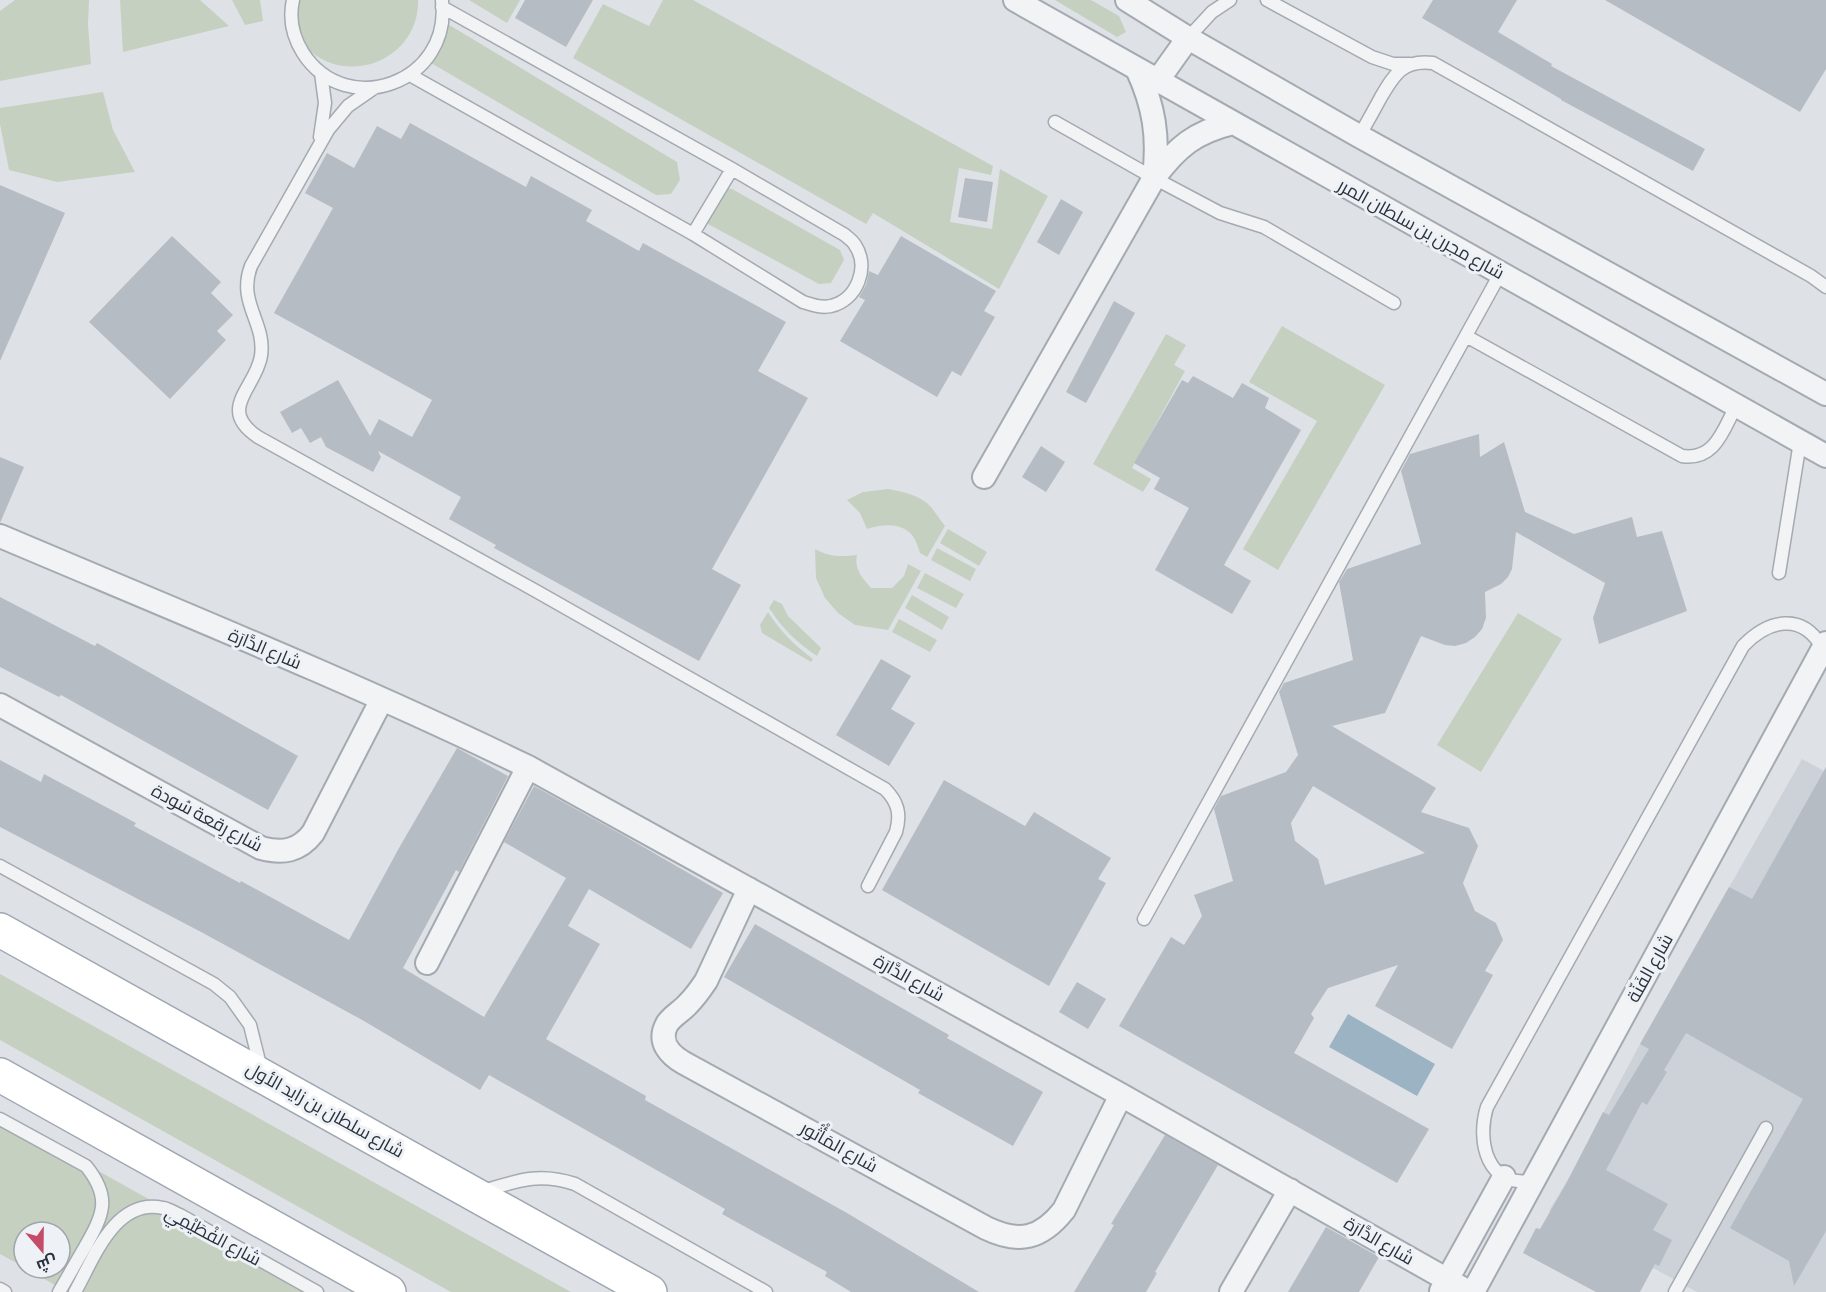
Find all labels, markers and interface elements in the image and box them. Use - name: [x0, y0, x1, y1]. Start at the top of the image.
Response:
- street label: شارع مجرن بن سلطان المرر: [1332, 175, 1507, 285]
- street label: شارع الدَّارَة: [225, 626, 304, 675]
- street label: شارع رِقعة سُودة: [147, 781, 265, 858]
- street label: شارع الفَنّة: [1623, 930, 1679, 1007]
- street label: شارع الدَّارَة: [869, 951, 947, 1007]
- street label: شارع سلطان بن زايد الأول: [242, 1059, 407, 1164]
- street label: شارع المَأْثُور: [795, 1112, 884, 1178]
- street label: شارع الفْطَيْمِي: [160, 1202, 265, 1273]
- street label: شارع الدَّارَة: [1340, 1214, 1417, 1271]
- north arrow: [12, 1220, 72, 1280]
- text: ش: [34, 1251, 60, 1275]

